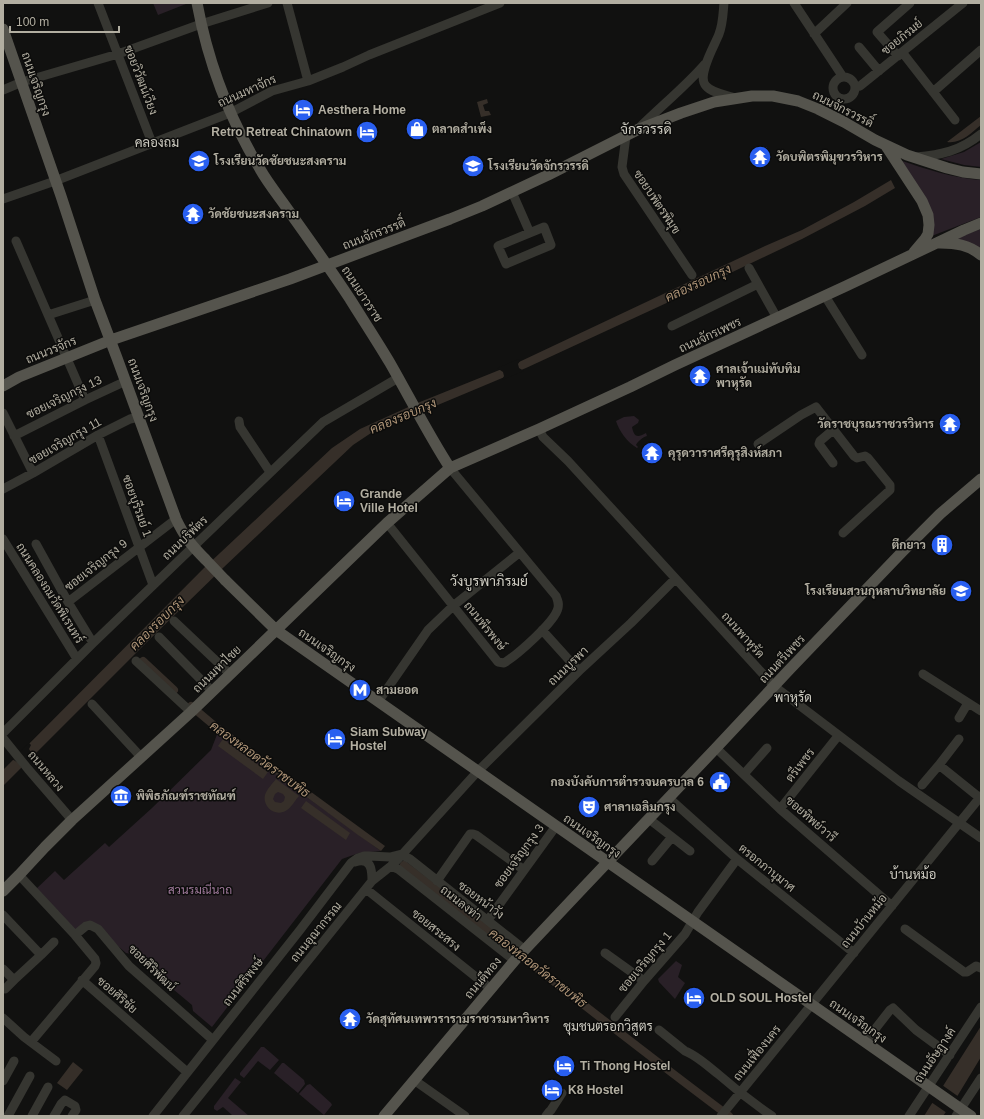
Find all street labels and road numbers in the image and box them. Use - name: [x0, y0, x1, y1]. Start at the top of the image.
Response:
- street label: ซอยภิรมย์: [878, 15, 925, 58]
- street label: ซอยวิวัฒน์เวียง: [121, 43, 162, 117]
- street label: ถนนเจริญกรุง: [17, 50, 53, 118]
- street label: ถนนมหาจักร: [216, 72, 279, 110]
- street label: ถนนจักรวรรดิ์: [810, 84, 878, 130]
- street label: ซอยบพิตรพิมุข: [629, 167, 683, 238]
- street label: ถนนจักรวรรดิ์: [339, 211, 408, 252]
- street label: ถนนเยาวราช: [339, 263, 385, 325]
- street label: ถนนจักรเพชร: [677, 314, 744, 356]
- street label: ถนนวรจักร: [24, 333, 79, 367]
- street label: ถนนเจริญกรุง: [123, 356, 161, 424]
- street label: ซอยเจริญกรุง 13: [24, 373, 105, 423]
- street label: ซอยเจริญกรุง 11: [26, 414, 105, 469]
- street label: ซอยบุรีรมย์ 1: [117, 473, 156, 540]
- street label: ถนนบริพัตร: [159, 513, 211, 563]
- street label: ซอยเจริญกรุง 9: [62, 536, 132, 595]
- street label: ถนนคลองถมวัดพิเรนทร์: [13, 540, 88, 646]
- street label: ถนนพีรพงษ์: [461, 598, 510, 654]
- street label: ถนนพาหุรัด: [717, 609, 767, 662]
- street label: ถนนเจริญกรุง: [295, 625, 358, 676]
- street label: ถนนตรีเพชร: [755, 631, 808, 686]
- street label: ถนนมหาไชย: [189, 642, 244, 696]
- street label: ถนนบูรพา: [545, 644, 592, 689]
- street label: ตรีเพชร: [782, 745, 817, 784]
- street label: ถนนหลวง: [25, 748, 67, 794]
- street label: ซอยทิพย์วารี: [783, 792, 840, 845]
- street label: ถนนเจริญกรุง: [560, 811, 623, 862]
- street label: ซอยเจริญกรุง 3: [491, 821, 549, 892]
- street label: ตรอกภานุมาศ: [735, 841, 798, 896]
- street label: ซอยหน้าวัง: [455, 878, 507, 922]
- street label: ถนนลงท่า: [438, 883, 484, 923]
- street label: ถนนบ้านหม้อ: [838, 891, 890, 951]
- street label: ถนนอุณากรรณ: [287, 899, 346, 966]
- street label: ซอยสระสรง: [409, 906, 463, 954]
- street label: ซอยเจริญกรุง 1: [615, 928, 676, 997]
- street label: ซอยศิริพัฒน์: [125, 941, 180, 994]
- street label: ถนนศิริพงษ์: [219, 954, 267, 1009]
- street label: ถนนตีทอง: [461, 954, 504, 1002]
- street label: ซอยศิริชัย: [94, 974, 140, 1016]
- street label: ถนนเจริญกรุง: [826, 996, 889, 1047]
- street label: ถนนเฟื่องนคร: [727, 1020, 784, 1084]
- street label: ถนนอัษฎางค์: [911, 1024, 959, 1086]

